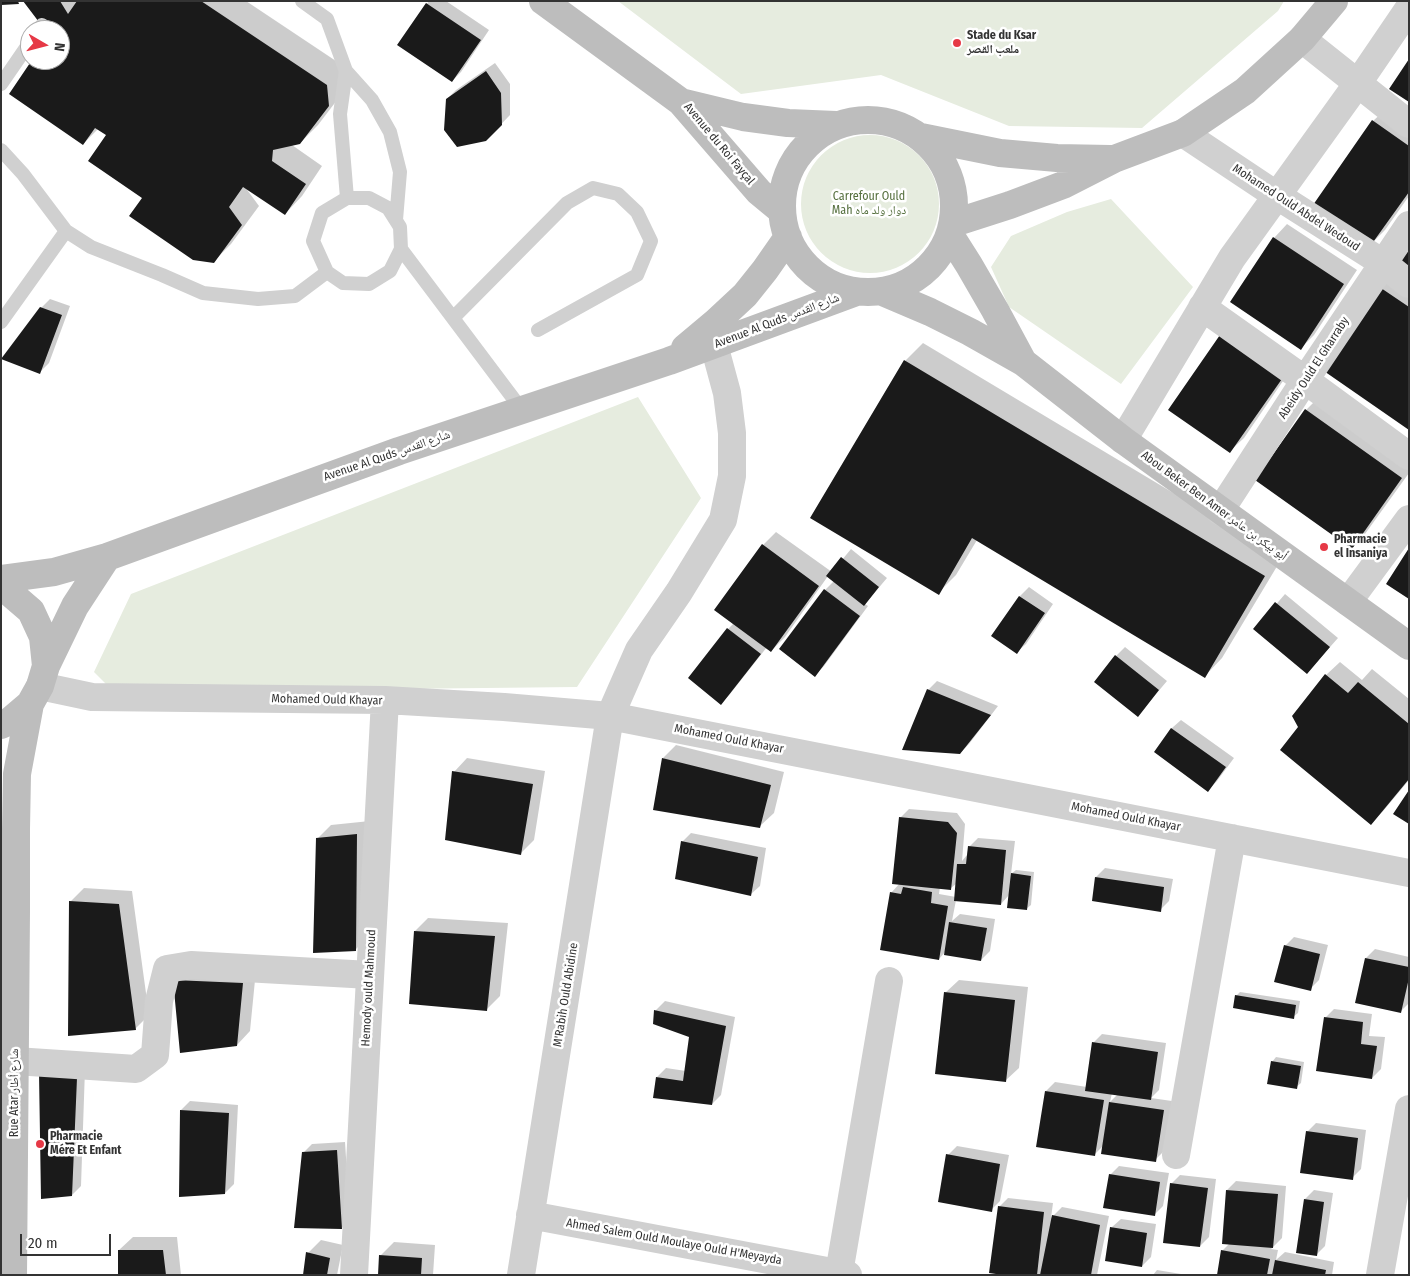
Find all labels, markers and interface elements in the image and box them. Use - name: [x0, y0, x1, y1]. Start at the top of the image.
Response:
- north arrow: [20, 20, 70, 70]
- place label: Stade du Ksar ملعب القصر: [967, 29, 1036, 57]
- marker: Stade du Ksar ملعب القصر: [951, 37, 963, 49]
- text: N: [50, 42, 68, 52]
- street label: Avenue du Roi Fayçal: [681, 100, 757, 188]
- street label: Mohamed Ould Abdel Wedoud: [1230, 161, 1362, 255]
- park label: Carrefour Ould Mah دوار ولد ماه: [832, 190, 906, 218]
- street label: Avenue Al Quds شارع القدس: [712, 290, 842, 352]
- street label: Abeidy Ould El Gharraby: [1276, 314, 1352, 422]
- street label: Avenue Al Quds شارع القدس: [322, 428, 452, 484]
- street label: Abou Beker Ben Amer أبو بيكر بن عامر: [1138, 448, 1290, 564]
- place label: Pharmacie el Insaniya: [1334, 533, 1387, 561]
- marker: Pharmacie el Insaniya: [1318, 541, 1330, 553]
- street label: Mohamed Ould Khayar: [271, 692, 383, 708]
- street label: Mohamed Ould Khayar: [673, 721, 785, 757]
- street label: Mohamed Ould Khayar: [1070, 799, 1182, 835]
- street label: Hemody ould Mahmoud: [359, 929, 379, 1047]
- street label: M'Rabih Ould Abidine: [551, 942, 581, 1048]
- street label: Rue Atar شارع أطار: [8, 1049, 22, 1137]
- place label: Pharmacie Mére Et Enfant: [50, 1130, 122, 1158]
- marker: Pharmacie Mére Et Enfant: [34, 1138, 46, 1150]
- street label: Ahmed Salem Ould Moulaye Ould H'Meyayda: [565, 1216, 783, 1268]
- scale bar: [22, 1224, 114, 1256]
- text: 20 m: [28, 1234, 58, 1252]

